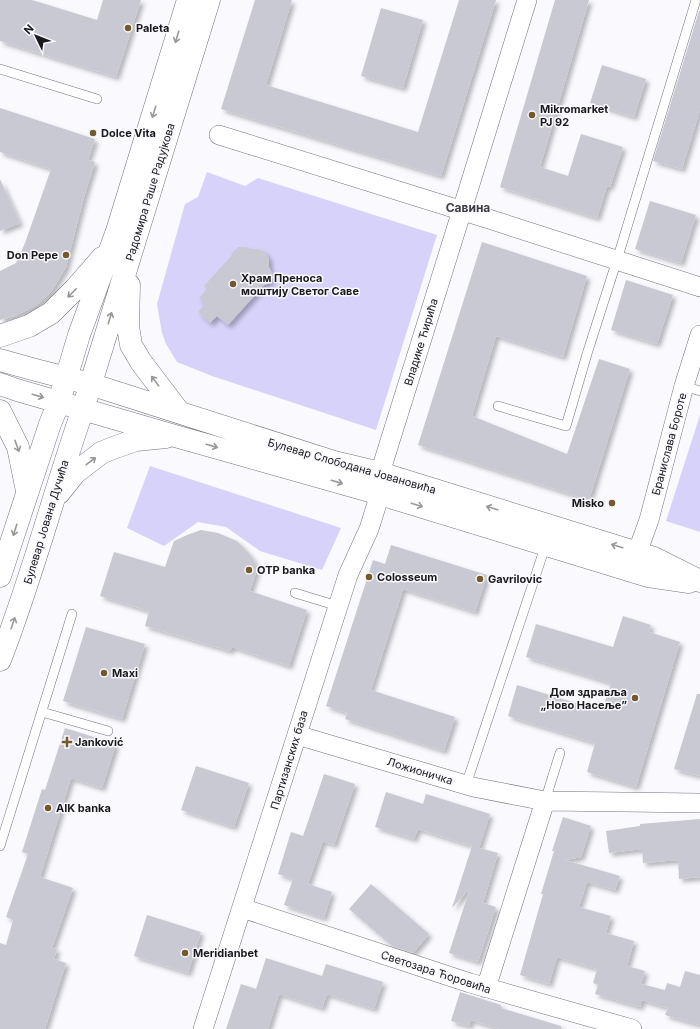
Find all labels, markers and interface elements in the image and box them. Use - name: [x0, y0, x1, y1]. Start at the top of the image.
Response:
- north arrow: [16, 16, 56, 56]
- text: N: [21, 21, 37, 37]
- place label: Paleta: [136, 21, 169, 35]
- marker: Paleta: [123, 23, 133, 33]
- one-way arrow: [173, 31, 180, 44]
- place label: Mikromarket PJ 92: [540, 102, 608, 129]
- one-way arrow: [149, 106, 157, 118]
- marker: Mikromarket PJ 92: [527, 110, 537, 120]
- street label: Радомира Раше Радујкова: [122, 121, 178, 263]
- place label: Dolce Vita: [101, 126, 156, 140]
- marker: Dolce Vita: [88, 128, 98, 138]
- district label: Савина: [446, 200, 490, 215]
- place label: Don Pepe: [7, 248, 58, 262]
- marker: Don Pepe: [61, 250, 71, 260]
- place label: Храм Преноса моштију Светог Саве: [241, 271, 359, 298]
- marker: Храм Преноса моштију Светог Саве: [228, 279, 238, 289]
- one-way arrow: [67, 288, 77, 297]
- street label: Владике Ћирића: [401, 297, 441, 387]
- one-way arrow: [107, 312, 114, 325]
- one-way arrow: [151, 376, 160, 387]
- street label: Бранислава Бороте: [649, 391, 689, 497]
- one-way arrow: [31, 393, 44, 400]
- street label: Булевар Слободана Јовановића: [266, 435, 438, 497]
- one-way arrow: [14, 440, 22, 452]
- one-way arrow: [205, 443, 218, 451]
- one-way arrow: [85, 457, 96, 465]
- street label: Булевар Јована Дучића: [20, 458, 72, 586]
- one-way arrow: [330, 479, 343, 486]
- place label: Misko: [572, 496, 604, 510]
- marker: Misko: [607, 498, 617, 508]
- one-way arrow: [411, 502, 424, 509]
- one-way arrow: [486, 504, 499, 511]
- one-way arrow: [11, 523, 18, 536]
- one-way arrow: [611, 542, 623, 550]
- place label: OTP banka: [257, 563, 315, 577]
- marker: OTP banka: [244, 565, 254, 575]
- place label: Colosseum: [377, 570, 437, 584]
- marker: Colosseum: [364, 572, 374, 582]
- place label: Gavrilovic: [488, 572, 543, 586]
- marker: Gavrilovic: [475, 574, 485, 584]
- one-way arrow: [10, 618, 18, 630]
- place label: Maxi: [112, 666, 138, 680]
- marker: Maxi: [99, 668, 109, 678]
- place label: Дом здравља „Ново Насеље”: [541, 685, 627, 712]
- marker: Дом здравља „Ново Насеље”: [630, 693, 640, 703]
- street label: Партизанских база: [267, 709, 311, 811]
- place label: Janković: [75, 735, 124, 749]
- marker: Janković: [62, 737, 72, 747]
- street label: Ложионичка: [385, 754, 455, 788]
- place label: AIK banka: [56, 801, 111, 815]
- marker: AIK banka: [43, 803, 53, 813]
- place label: Meridianbet: [193, 946, 258, 960]
- marker: Meridianbet: [180, 948, 190, 958]
- street label: Светозара Ћоровића: [379, 948, 493, 996]

